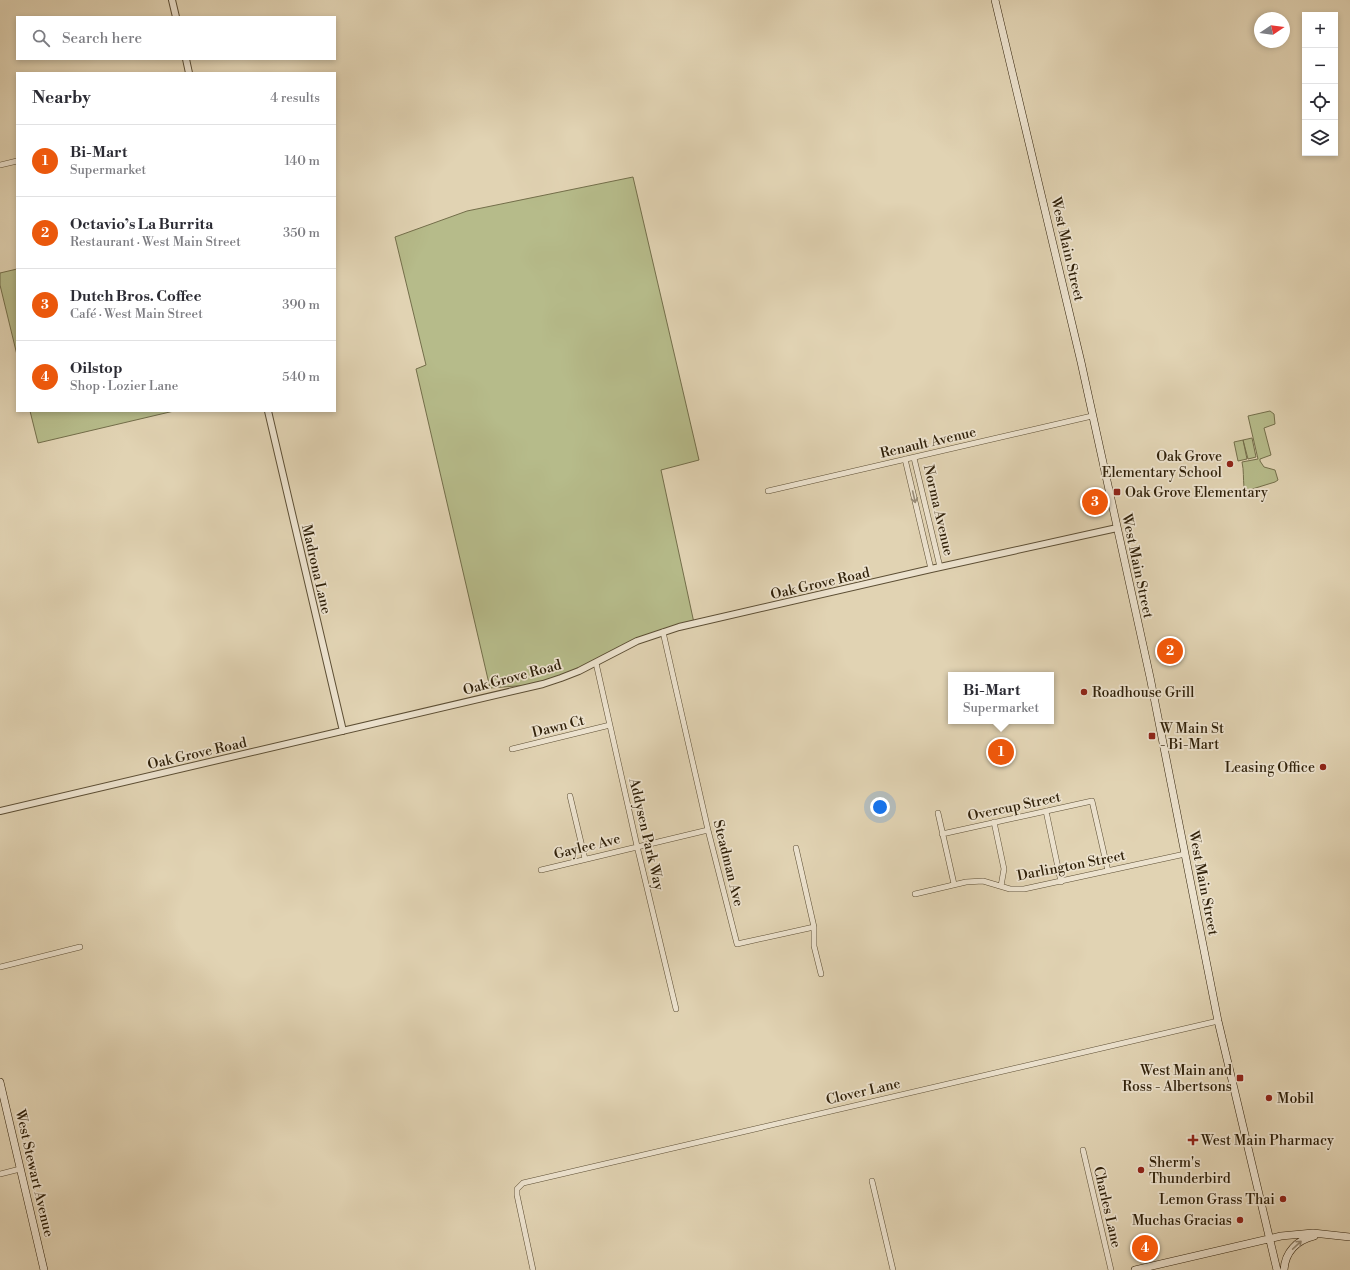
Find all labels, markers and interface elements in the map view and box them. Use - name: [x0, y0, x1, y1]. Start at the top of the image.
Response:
- north arrow: [1254, 12, 1290, 48]
- map controls: [1302, 12, 1338, 156]
- button: +: [1302, 12, 1338, 48]
- search box: [16, 16, 336, 60]
- icon: search: [30, 27, 52, 49]
- text: Search here: [62, 29, 142, 48]
- button: −: [1302, 48, 1338, 84]
- button: locate: [1302, 84, 1338, 120]
- text: Nearby: [32, 87, 91, 109]
- text: 4 results: [270, 90, 320, 106]
- button: layers: [1302, 120, 1338, 156]
- text: Bi-Mart: [70, 143, 127, 162]
- text: 1: [42, 153, 48, 169]
- text: 140 m: [284, 153, 320, 169]
- text: Supermarket: [70, 162, 146, 178]
- street label: West Main Street: [1046, 194, 1088, 303]
- text: Octavio’s La Burrita: [70, 215, 213, 234]
- text: 2: [41, 225, 49, 241]
- text: 350 m: [283, 225, 320, 241]
- text: Restaurant · West Main Street: [70, 234, 241, 250]
- text: Dutch Bros. Coffee: [70, 287, 201, 306]
- text: 3: [41, 297, 49, 313]
- text: 390 m: [282, 297, 320, 313]
- text: Café · West Main Street: [70, 306, 203, 322]
- text: Oilstop: [70, 359, 122, 378]
- text: 4: [41, 369, 49, 385]
- text: 540 m: [282, 369, 320, 385]
- text: Shop · Lozier Lane: [70, 378, 178, 394]
- street label: Renault Avenue: [878, 423, 978, 463]
- place label: Oak Grove Elementary School: [1102, 448, 1222, 482]
- marker: Oak Grove Elementary School: [1225, 459, 1235, 469]
- street label: Norma Avenue: [919, 463, 957, 557]
- place label: Oak Grove Elementary: [1125, 484, 1268, 502]
- pin: 3: [1082, 487, 1108, 517]
- marker: Oak Grove Elementary: [1112, 487, 1122, 497]
- one-way arrow: [911, 490, 919, 503]
- street label: West Main Street: [1117, 511, 1157, 620]
- street label: Madrona Lane: [297, 523, 335, 616]
- street label: Oak Grove Road: [769, 564, 872, 604]
- pin: 2: [1157, 636, 1183, 666]
- street label: Oak Grove Road: [461, 656, 563, 700]
- popup: [948, 672, 1054, 724]
- text: Bi-Mart: [963, 681, 1020, 700]
- place label: Roadhouse Grill: [1092, 684, 1194, 702]
- marker: Roadhouse Grill: [1079, 687, 1089, 697]
- text: Supermarket: [963, 700, 1039, 716]
- street label: Dawn Ct: [530, 712, 586, 742]
- place label: W Main St - Bi-Mart: [1159, 720, 1224, 754]
- marker: W Main St - Bi-Mart: [1147, 731, 1157, 741]
- street label: Oak Grove Road: [146, 734, 249, 774]
- pin: 1: [988, 737, 1014, 767]
- place label: Leasing Office: [1225, 759, 1315, 777]
- marker: Leasing Office: [1318, 762, 1328, 772]
- street label: Addysen Park Way: [624, 776, 668, 892]
- street label: Overcup Street: [966, 788, 1062, 826]
- your location: [870, 797, 890, 817]
- street label: Steadman Ave: [709, 818, 747, 908]
- street label: West Main Street: [1184, 828, 1222, 937]
- street label: Gaylee Ave: [552, 830, 622, 864]
- street label: Darlington Street: [1015, 847, 1127, 885]
- place label: West Main and Ross - Albertsons: [1122, 1062, 1232, 1096]
- marker: West Main and Ross - Albertsons: [1235, 1073, 1245, 1083]
- street label: Clover Lane: [824, 1075, 902, 1109]
- place label: Mobil: [1277, 1090, 1314, 1108]
- marker: Mobil: [1264, 1093, 1274, 1103]
- street label: West Stewart Avenue: [10, 1107, 57, 1239]
- place label: West Main Pharmacy: [1200, 1132, 1334, 1150]
- marker: West Main Pharmacy: [1188, 1135, 1198, 1145]
- place label: Sherm's Thunderbird: [1149, 1154, 1231, 1188]
- street label: Charles Lane: [1089, 1165, 1125, 1250]
- marker: Sherm's Thunderbird: [1136, 1165, 1146, 1175]
- place label: Lemon Grass Thai: [1159, 1191, 1275, 1209]
- marker: Lemon Grass Thai: [1278, 1194, 1288, 1204]
- place label: Muchas Gracias: [1132, 1212, 1232, 1230]
- marker: Muchas Gracias: [1235, 1215, 1245, 1225]
- pin: 4: [1132, 1233, 1158, 1263]
- one-way arrow: [1291, 1241, 1302, 1250]

